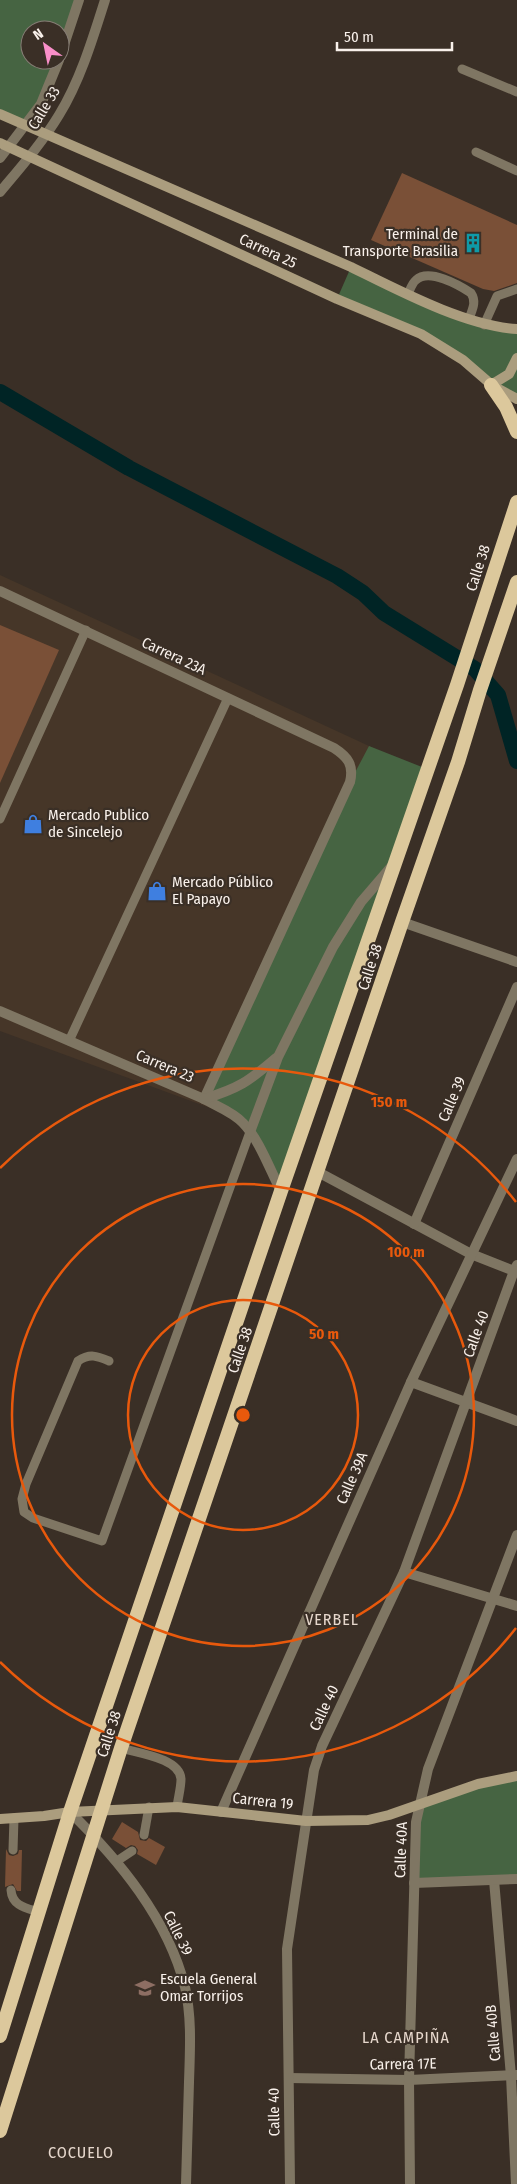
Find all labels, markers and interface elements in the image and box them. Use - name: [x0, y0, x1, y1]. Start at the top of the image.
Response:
- north arrow: [20, 20, 70, 70]
- scale bar: [337, 20, 452, 52]
- text: N: [30, 25, 46, 44]
- text: 50 m: [344, 28, 374, 46]
- street label: Calle 33: [24, 83, 64, 133]
- place label: Terminal de Transporte Brasilia: [343, 225, 458, 260]
- street label: Carrera 25: [236, 230, 300, 272]
- building icon: Terminal de Transporte Brasilia: [462, 232, 484, 254]
- street label: Calle 38: [462, 543, 494, 593]
- street label: Carrera 23A: [139, 633, 209, 679]
- place label: Mercado Publico de Sincelejo: [48, 806, 149, 841]
- shop icon: Mercado Publico de Sincelejo: [22, 813, 44, 835]
- place label: Mercado Público El Papayo: [172, 873, 273, 908]
- shop icon: Mercado Público El Papayo: [146, 880, 168, 902]
- street label: Calle 38: [354, 942, 386, 992]
- street label: Carrera 23: [133, 1046, 197, 1086]
- street label: Calle 39: [434, 1074, 470, 1124]
- text: 150 m: [371, 1093, 407, 1111]
- text: 100 m: [387, 1243, 425, 1261]
- street label: Calle 40: [459, 1308, 493, 1360]
- street label: Calle 38: [224, 1325, 256, 1375]
- text: 50 m: [309, 1325, 339, 1343]
- centre of rings: [234, 1406, 252, 1424]
- street label: Calle 39A: [333, 1449, 371, 1507]
- district label: VERBEL: [305, 1610, 359, 1629]
- street label: Calle 40: [306, 1682, 342, 1734]
- street label: Calle 38: [93, 1709, 125, 1759]
- street label: Carrera 19: [232, 1789, 294, 1813]
- street label: Calle 40A: [391, 1821, 411, 1879]
- street label: Calle 39: [160, 1908, 196, 1958]
- place label: Escuela General Omar Torrijos: [160, 1970, 257, 2005]
- school or university icon: Escuela General Omar Torrijos: [134, 1977, 156, 1999]
- street label: Calle 40B: [482, 2004, 504, 2062]
- district label: LA CAMPIÑA: [362, 2028, 450, 2047]
- street label: Carrera 17E: [369, 2054, 437, 2074]
- street label: Calle 40: [265, 2088, 283, 2136]
- district label: COCUELO: [48, 2143, 114, 2162]

